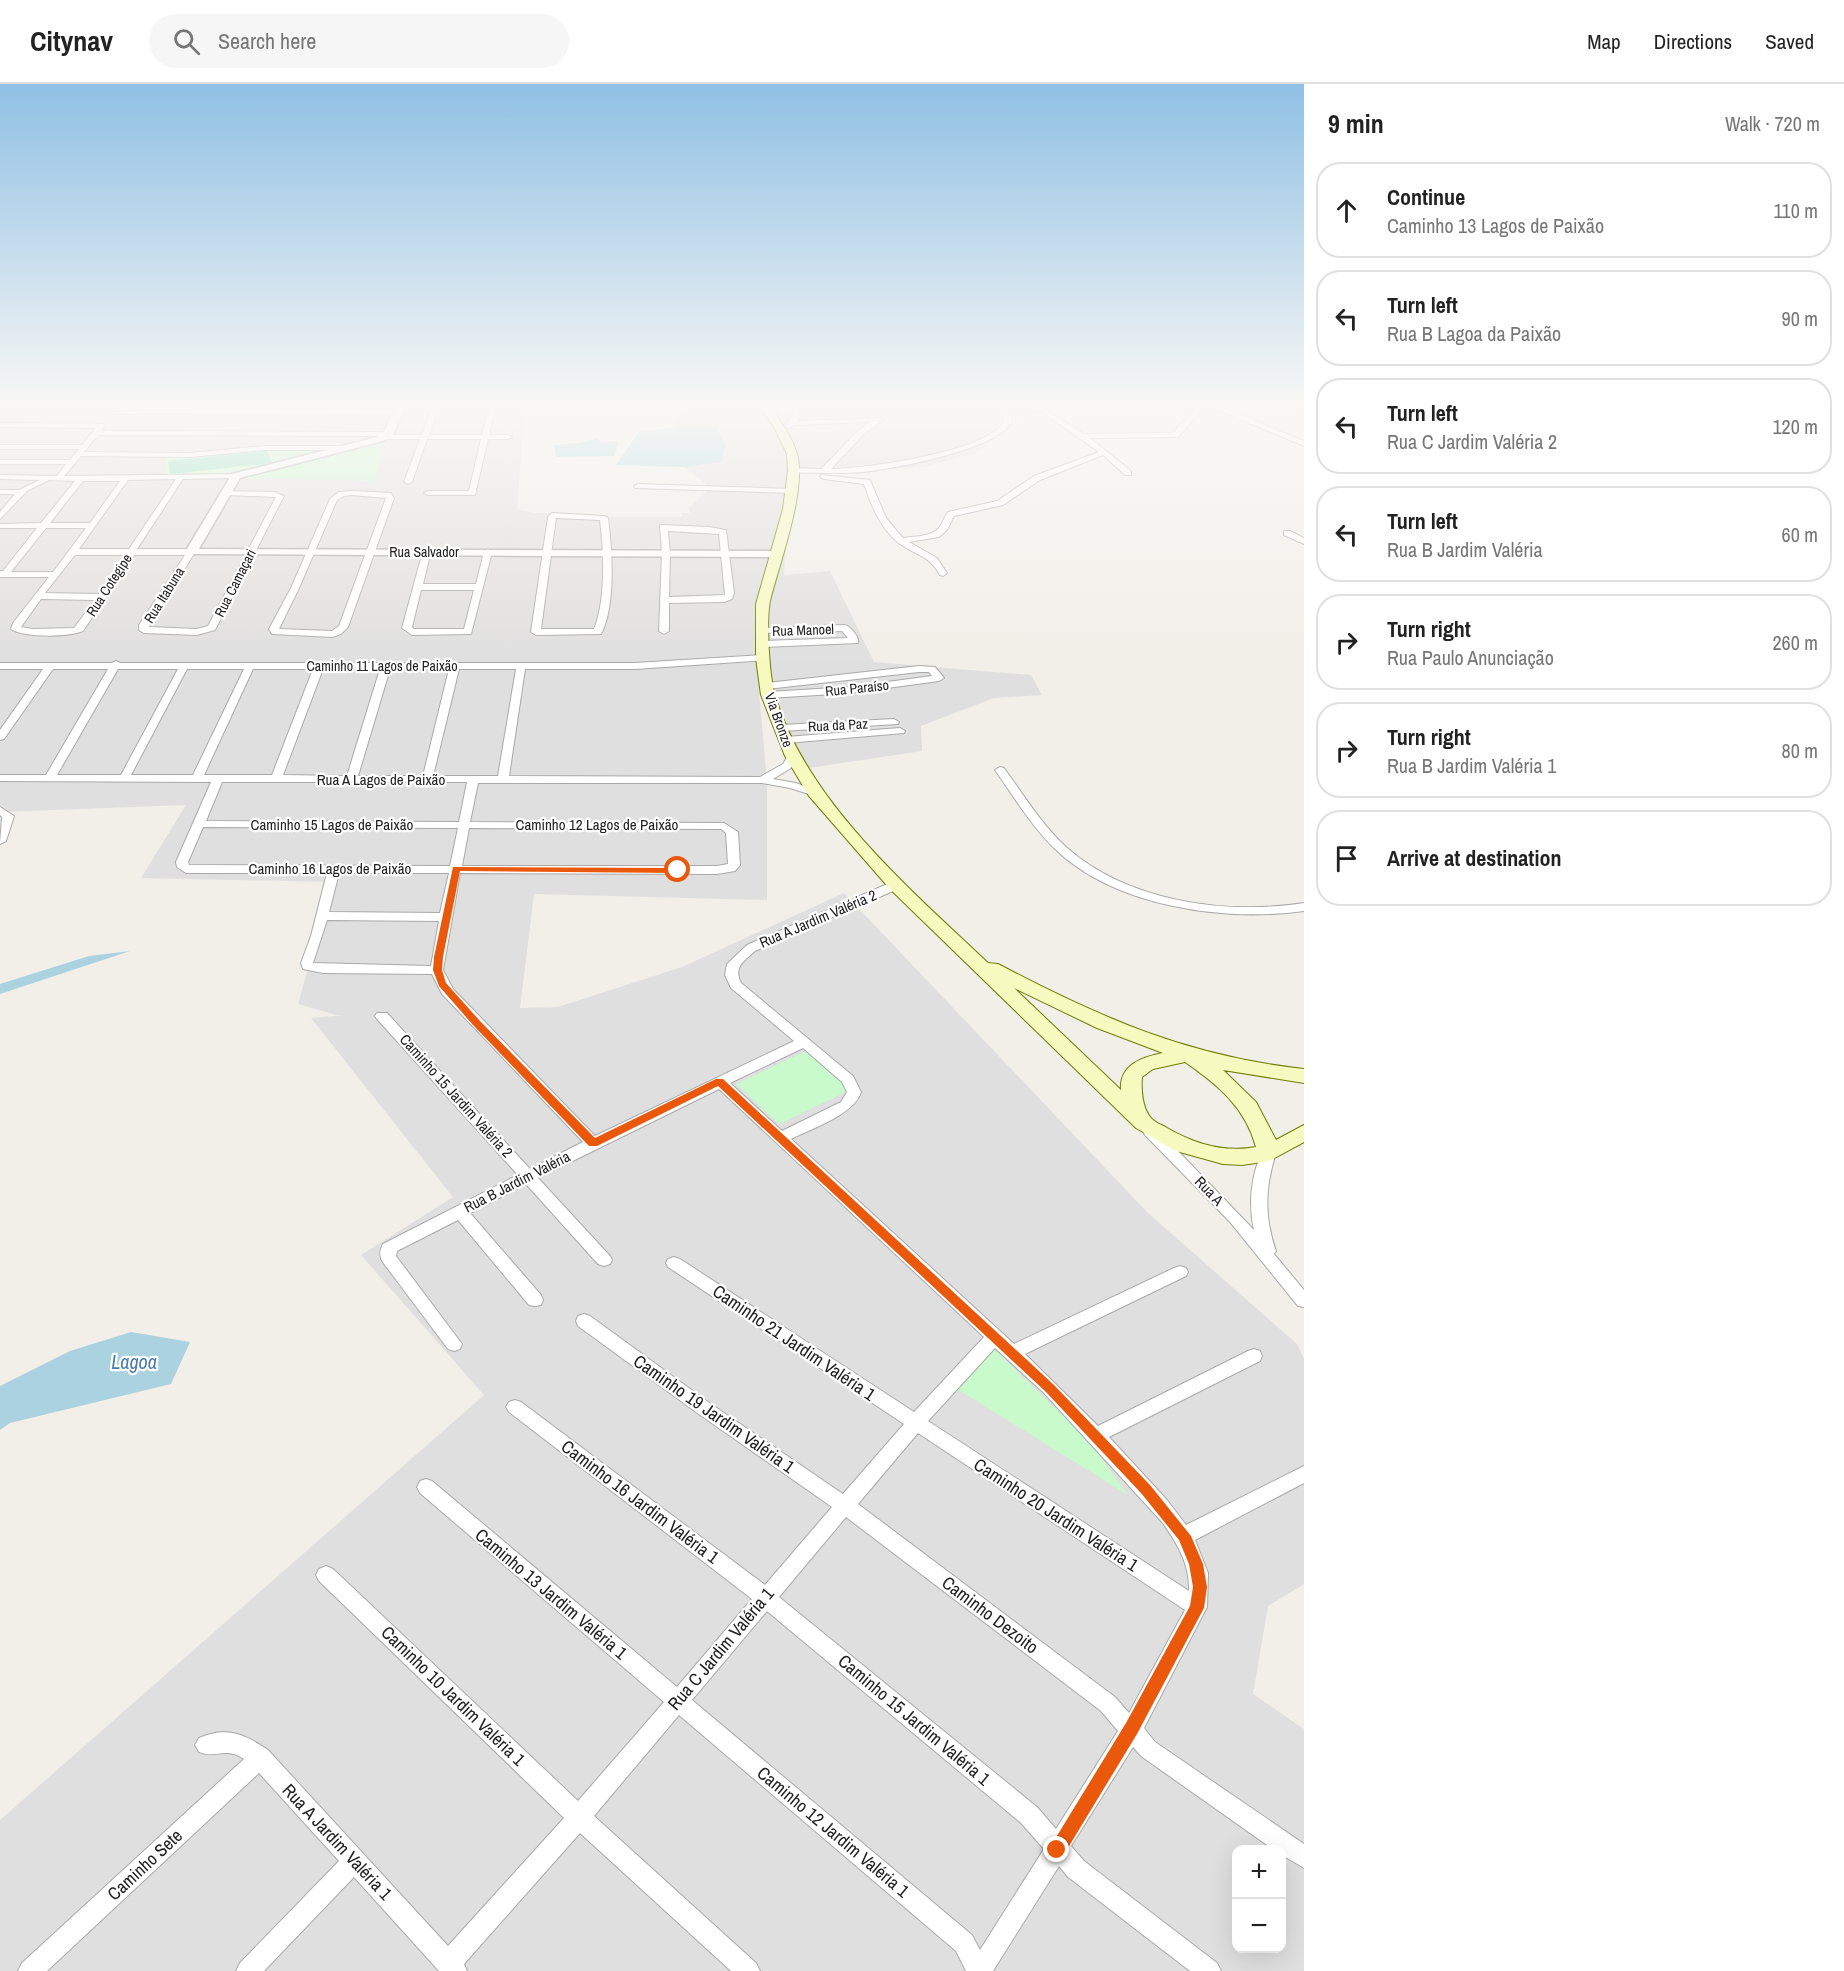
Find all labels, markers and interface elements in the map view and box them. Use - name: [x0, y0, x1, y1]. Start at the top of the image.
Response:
- search box: [149, 14, 569, 68]
- text: Citynav: [30, 22, 113, 60]
- icon: search: [170, 25, 203, 58]
- text: Search here: [218, 26, 316, 56]
- text: Map: [1587, 27, 1621, 56]
- text: Directions: [1654, 27, 1732, 56]
- text: Saved: [1765, 27, 1814, 56]
- text: 9 min: [1328, 106, 1384, 141]
- text: Walk · 720 m: [1725, 110, 1820, 137]
- text: Continue: [1387, 182, 1465, 212]
- icon: ahead: [1330, 194, 1363, 227]
- text: 110 m: [1774, 197, 1818, 224]
- text: Caminho 13 Lagos de Paixão: [1387, 212, 1604, 239]
- text: Turn left: [1387, 290, 1458, 320]
- icon: left: [1330, 302, 1363, 335]
- text: 90 m: [1782, 305, 1818, 332]
- text: Rua B Lagoa da Paixão: [1387, 320, 1561, 347]
- text: Turn left: [1387, 398, 1458, 428]
- icon: left: [1330, 410, 1363, 443]
- text: 120 m: [1772, 413, 1818, 440]
- text: Rua C Jardim Valéria 2: [1387, 428, 1557, 455]
- text: Turn left: [1387, 506, 1458, 536]
- icon: left: [1330, 518, 1363, 551]
- text: 60 m: [1782, 521, 1818, 548]
- text: Rua B Jardim Valéria: [1387, 536, 1543, 563]
- street label: Rua Salvador: [389, 543, 459, 561]
- street label: Rua Camaçari: [210, 546, 260, 620]
- street label: Rua Cotegipe: [82, 550, 136, 620]
- street label: Rua Itabuna: [140, 563, 189, 626]
- text: Turn right: [1387, 614, 1471, 644]
- street label: Rua Manoel: [772, 620, 834, 640]
- icon: right: [1330, 626, 1363, 659]
- text: 260 m: [1772, 629, 1818, 656]
- text: Rua Paulo Anunciação: [1387, 644, 1554, 671]
- street label: Caminho 11 Lagos de Paixão: [306, 657, 458, 675]
- street label: Rua Paraíso: [824, 676, 890, 700]
- street label: Via Bronze: [761, 690, 797, 750]
- street label: Rua da Paz: [808, 714, 869, 736]
- text: Turn right: [1387, 722, 1471, 752]
- icon: right: [1330, 734, 1363, 767]
- text: 80 m: [1782, 737, 1818, 764]
- text: Rua B Jardim Valéria 1: [1387, 752, 1556, 779]
- street label: Rua A Lagos de Paixão: [317, 769, 445, 790]
- street label: Caminho 15 Lagos de Paixão: [251, 814, 414, 835]
- street label: Caminho 12 Lagos de Paixão: [516, 814, 679, 835]
- icon: arrive: [1330, 842, 1363, 875]
- text: Arrive at destination: [1387, 843, 1561, 873]
- route start: [664, 856, 690, 882]
- street label: Caminho 16 Lagos de Paixão: [249, 858, 412, 879]
- street label: Rua A Jardim Valéria 2: [756, 884, 880, 953]
- street label: Caminho 15 Jardim Valéria 2: [395, 1029, 518, 1162]
- street label: Rua B Jardim Valéria: [460, 1146, 574, 1217]
- street label: Rua A: [1190, 1171, 1229, 1211]
- street label: Caminho 21 Jardim Valéria 1: [708, 1279, 881, 1407]
- water label: Lagoa: [111, 1348, 157, 1375]
- street label: Caminho 19 Jardim Valéria 1: [629, 1348, 801, 1479]
- street label: Caminho 16 Jardim Valéria 1: [556, 1434, 725, 1570]
- street label: Caminho 20 Jardim Valéria 1: [969, 1452, 1144, 1578]
- street label: Caminho 13 Jardim Valéria 1: [470, 1522, 633, 1665]
- street label: Caminho Dezoito: [937, 1570, 1044, 1659]
- street label: Rua C Jardim Valéria 1: [662, 1581, 780, 1715]
- street label: Caminho 10 Jardim Valéria 1: [376, 1620, 532, 1772]
- street label: Caminho 15 Jardim Valéria 1: [833, 1648, 996, 1791]
- street label: Caminho 12 Jardim Valéria 1: [752, 1760, 915, 1903]
- street label: Rua A Jardim Valéria 1: [277, 1778, 398, 1906]
- street label: Caminho Sete: [102, 1823, 188, 1906]
- route end: [1043, 1836, 1069, 1862]
- map controls: [1232, 1845, 1286, 1953]
- button: +: [1232, 1845, 1286, 1899]
- button: −: [1232, 1899, 1286, 1953]

